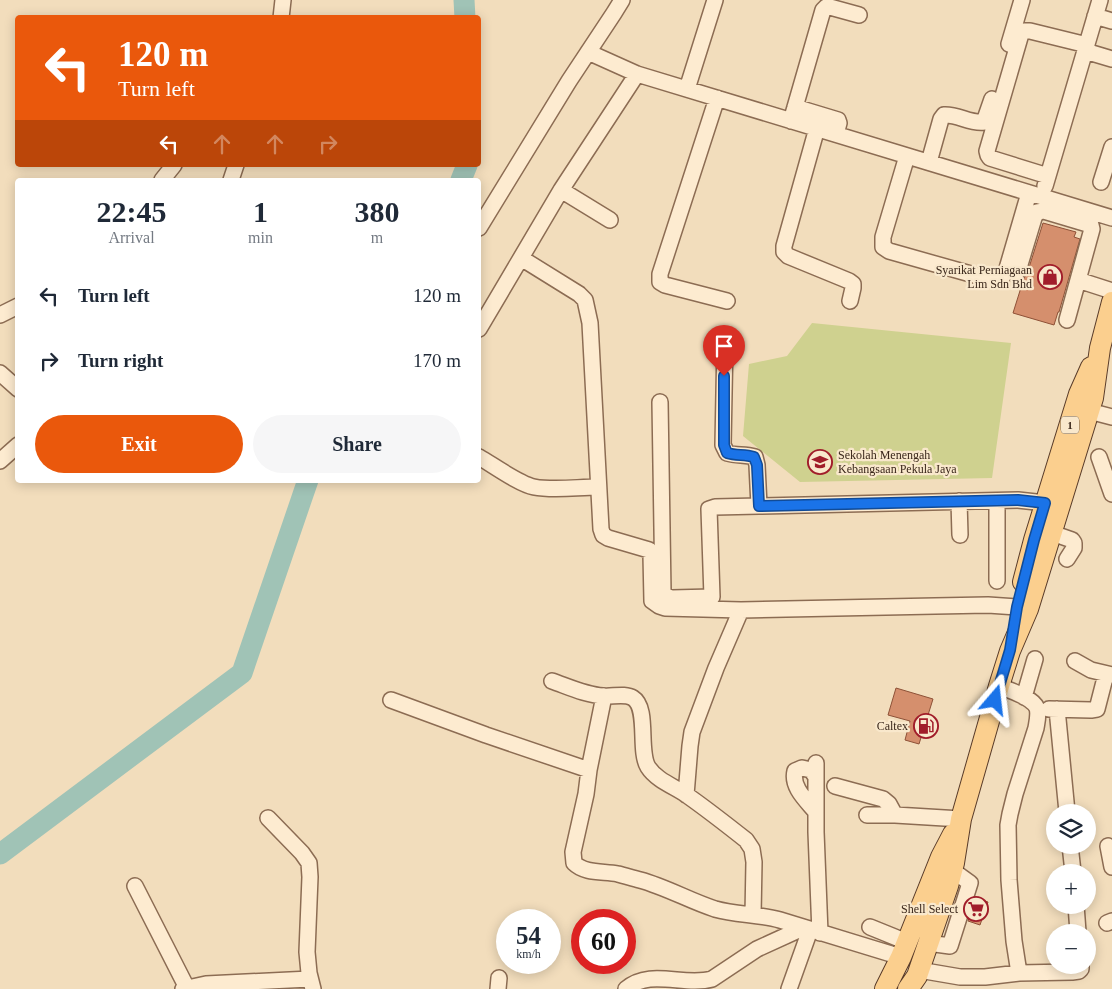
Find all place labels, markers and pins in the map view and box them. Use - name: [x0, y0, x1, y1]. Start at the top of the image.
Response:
- place label: Syarikat Perniagaan Lim Sdn Bhd: [936, 263, 1032, 291]
- shop icon: Syarikat Perniagaan Lim Sdn Bhd: [1037, 264, 1063, 290]
- pin: [703, 325, 745, 376]
- place label: Sekolah Menengah Kebangsaan Pekula Jaya: [838, 448, 957, 476]
- school or university icon: Sekolah Menengah Kebangsaan Pekula Jaya: [807, 449, 833, 475]
- fuel station icon: Caltex: [913, 713, 939, 739]
- place label: Caltex: [877, 719, 908, 733]
- supermarket icon: Shell Select: [963, 896, 989, 922]
- place label: Shell Select: [901, 902, 959, 916]

